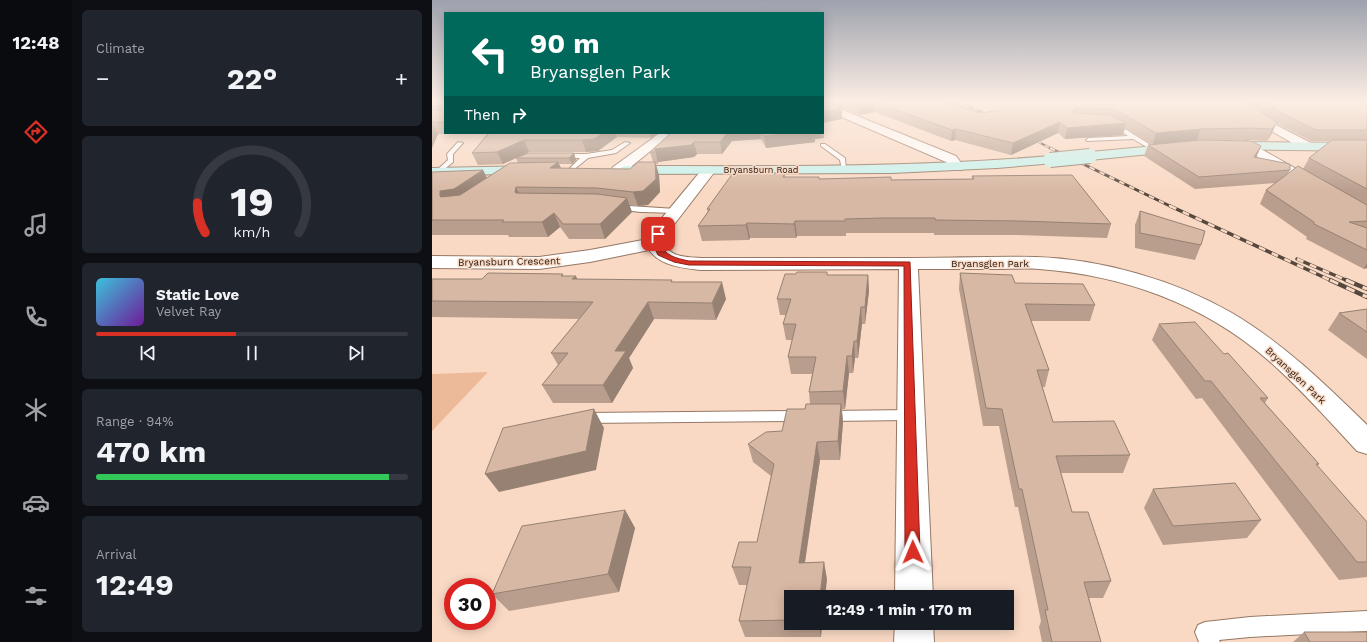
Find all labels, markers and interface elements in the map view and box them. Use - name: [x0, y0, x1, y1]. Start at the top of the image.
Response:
- text: 90 m: [530, 27, 600, 60]
- icon: left: [464, 28, 516, 80]
- text: 12:48: [13, 32, 59, 53]
- text: Climate: [96, 41, 145, 56]
- text: 22°: [227, 61, 277, 96]
- text: Bryansglen Park: [530, 61, 670, 82]
- text: −: [96, 66, 109, 91]
- text: +: [395, 66, 408, 91]
- icon: right: [508, 104, 530, 126]
- text: Then: [464, 106, 500, 124]
- icon: directions: [22, 118, 50, 146]
- street label: Bryansburn Road: [724, 165, 798, 175]
- text: 19: [230, 176, 274, 225]
- icon: music: [22, 211, 50, 239]
- pin: [641, 217, 675, 251]
- text: km/h: [234, 223, 270, 239]
- icon: arrive: [647, 223, 669, 245]
- street label: Bryansburn Crescent: [458, 255, 561, 268]
- street label: Bryansglen Park: [951, 258, 1029, 269]
- text: Static Love: [156, 286, 239, 304]
- icon: phone: [22, 303, 50, 331]
- text: Velvet Ray: [156, 304, 221, 319]
- icon: previous: [137, 342, 159, 364]
- icon: pause: [241, 342, 263, 364]
- icon: next: [345, 342, 367, 364]
- street label: Bryansglen Park: [1263, 345, 1328, 406]
- icon: climate: [22, 396, 50, 424]
- text: Range · 94%: [96, 414, 173, 429]
- text: 470 km: [96, 434, 206, 469]
- icon: car: [22, 489, 50, 517]
- position arrow: [892, 531, 934, 573]
- text: Arrival: [96, 547, 137, 562]
- text: 12:49: [96, 567, 174, 602]
- speed limit sign: 30: [444, 578, 496, 630]
- icon: filters: [22, 582, 50, 610]
- text: 12:49 · 1 min · 170 m: [826, 601, 972, 619]

